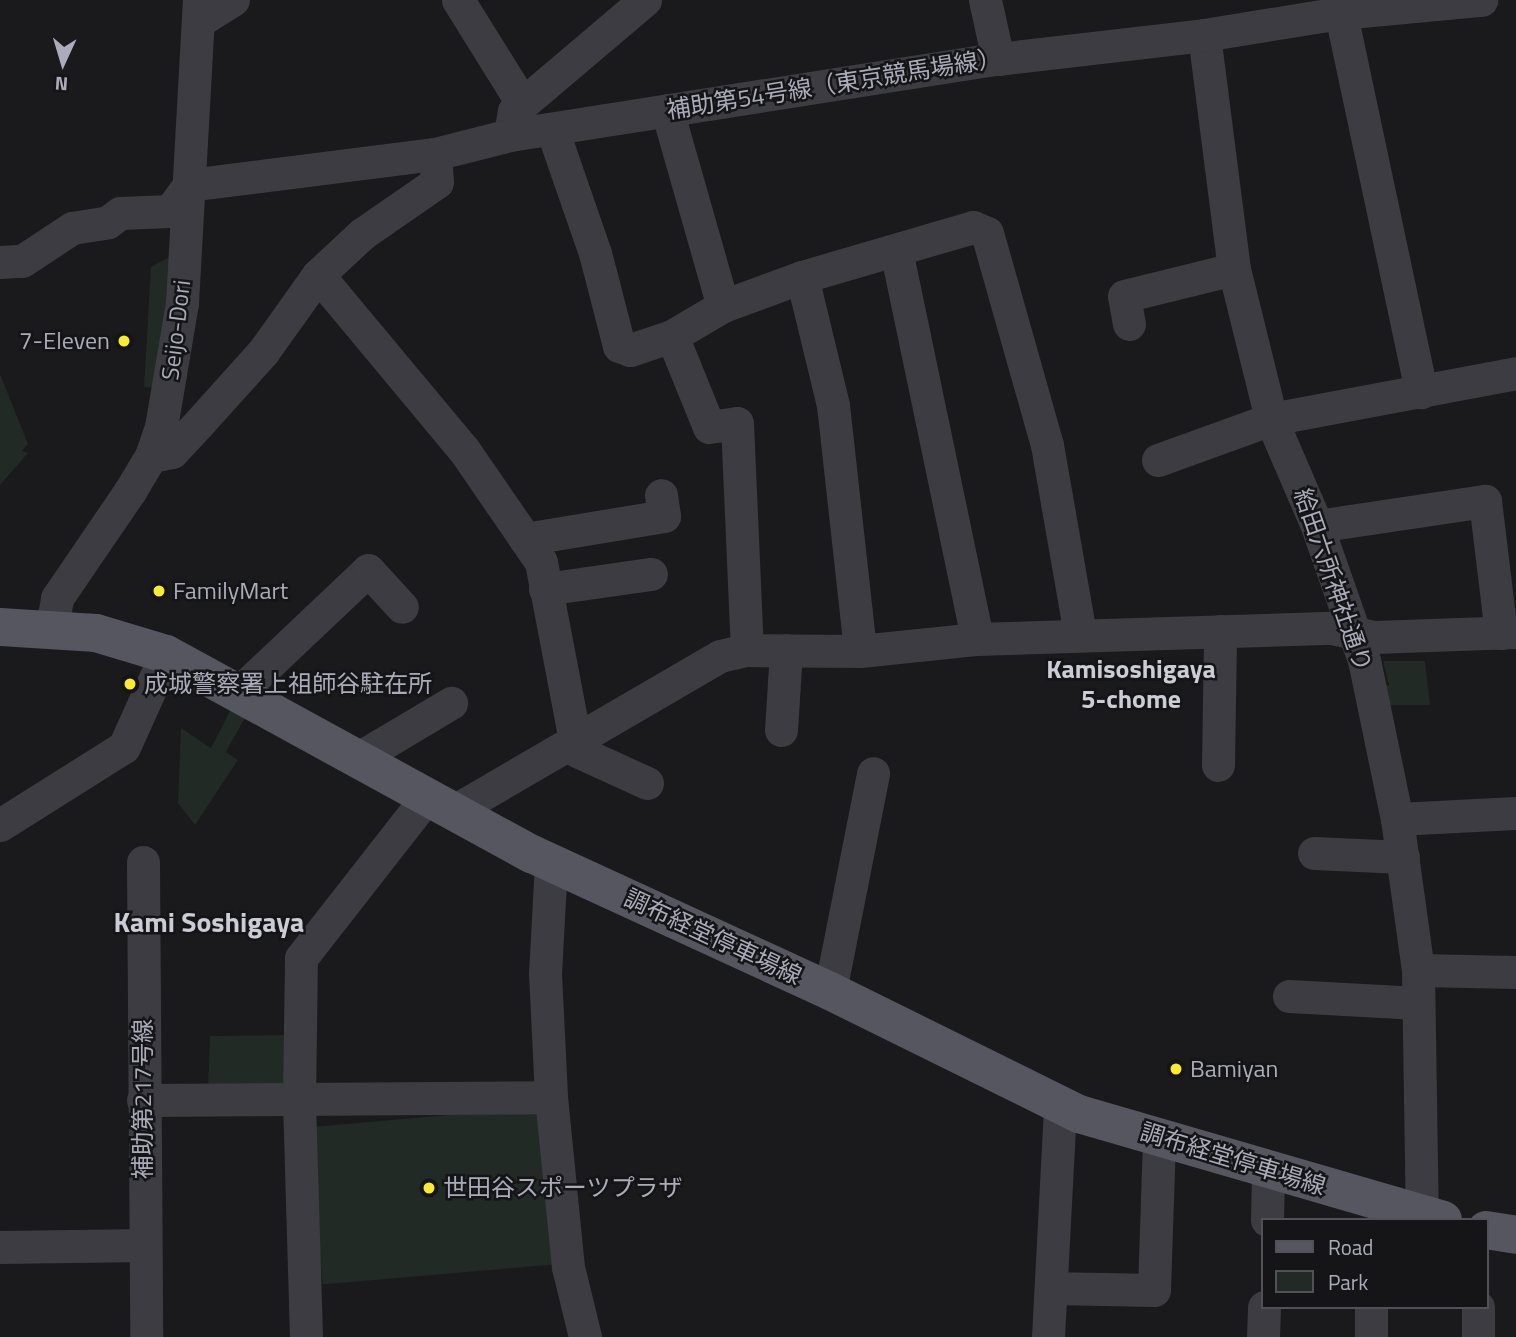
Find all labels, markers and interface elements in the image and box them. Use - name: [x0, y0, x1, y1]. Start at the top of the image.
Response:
- north arrow: [28, 28, 98, 98]
- street label: 補助第54号線（東京競馬場線）: [664, 43, 1004, 125]
- text: N: [54, 70, 69, 99]
- street label: Seijo-Dori: [156, 278, 196, 382]
- place label: 7-Eleven: [19, 327, 110, 355]
- marker: 7-Eleven: [116, 333, 132, 349]
- street label: 給田六所神社通り: [1288, 485, 1378, 675]
- place label: FamilyMart: [173, 577, 288, 605]
- marker: FamilyMart: [151, 583, 167, 599]
- district label: Kamisoshigaya 5-chome: [1046, 653, 1216, 714]
- place label: 成城警察署上祖師谷駐在所: [144, 670, 432, 698]
- marker: 成城警察署上祖師谷駐在所: [122, 676, 138, 692]
- street label: 調布経堂停車場線: [620, 883, 806, 991]
- district label: Kami Soshigaya: [114, 905, 304, 939]
- street label: 補助第217号線: [129, 1019, 157, 1179]
- place label: Bamiyan: [1190, 1055, 1278, 1083]
- marker: Bamiyan: [1168, 1061, 1184, 1077]
- street label: 調布経堂停車場線: [1137, 1117, 1329, 1201]
- place label: 世田谷スポーツプラザ: [443, 1174, 683, 1202]
- marker: 世田谷スポーツプラザ: [421, 1180, 437, 1196]
- legend: [1260, 1218, 1488, 1309]
- text: Road: [1328, 1231, 1373, 1263]
- text: Park: [1328, 1266, 1368, 1298]

